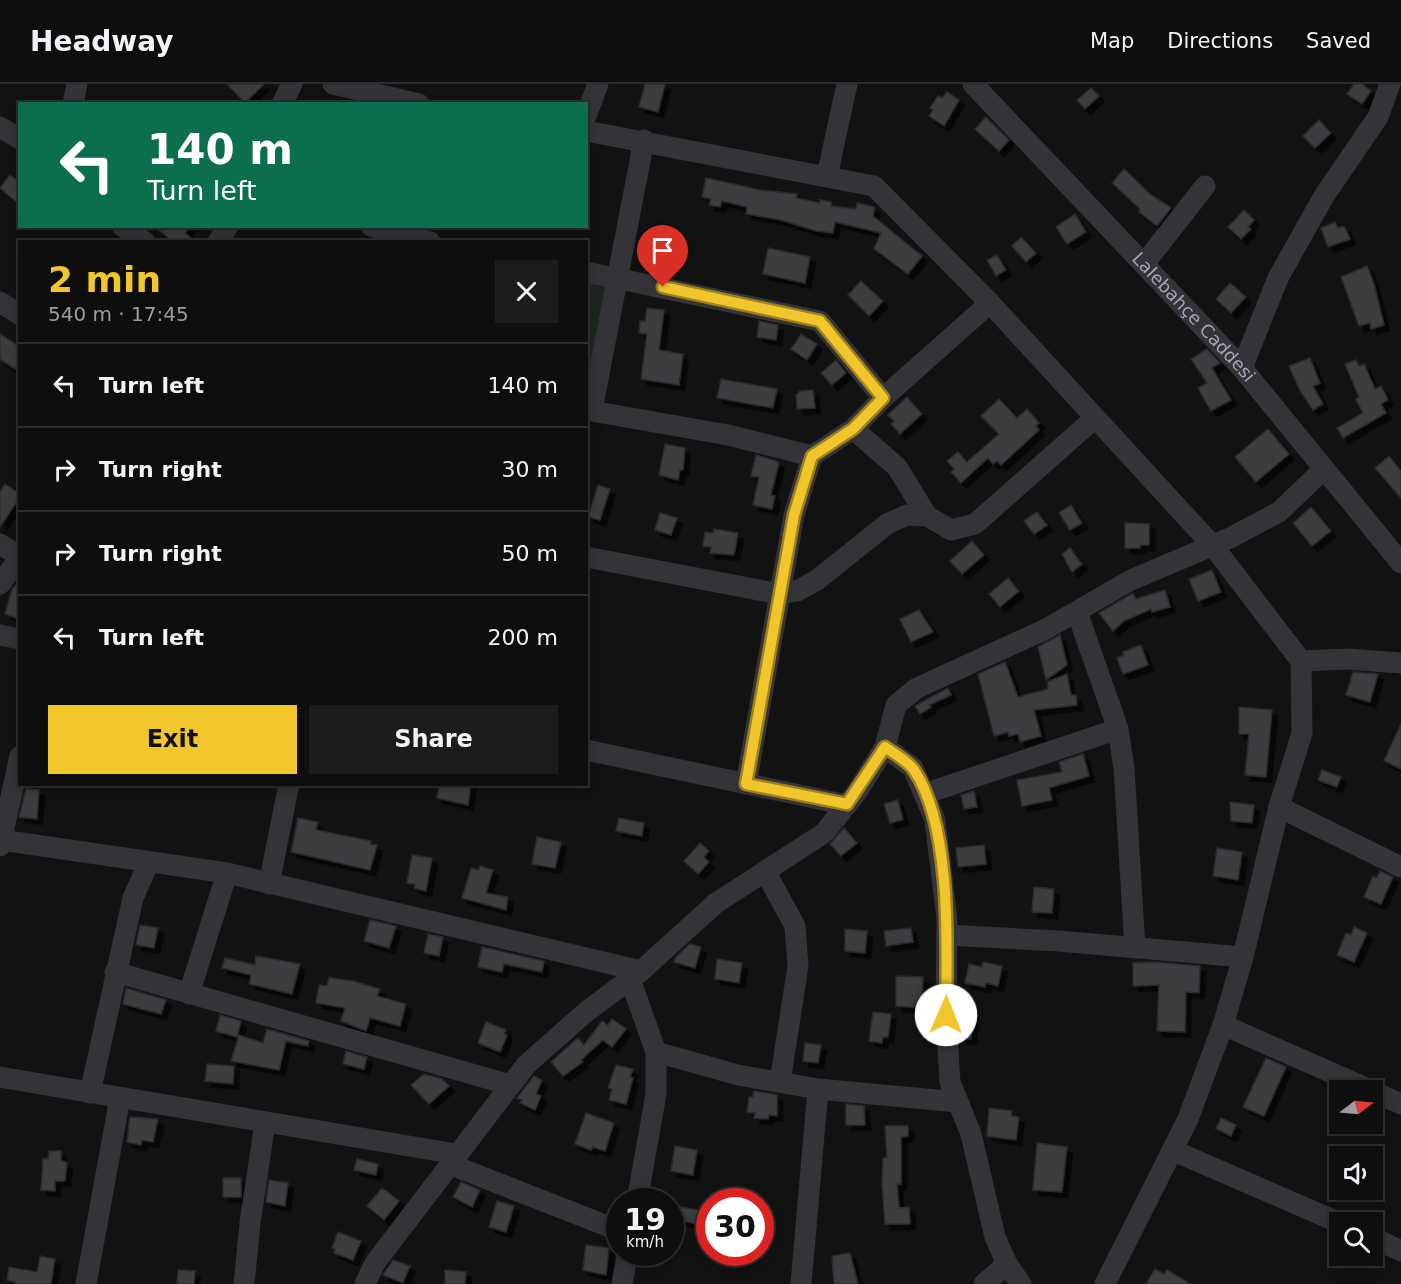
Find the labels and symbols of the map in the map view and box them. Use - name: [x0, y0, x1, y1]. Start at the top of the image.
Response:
- pin: [637, 225, 688, 287]
- street label: Lalebahçe Caddesi: [1128, 248, 1260, 386]
- position arrow: [914, 983, 978, 1047]
- north arrow: [1329, 1080, 1383, 1134]
- speed limit sign: 30: [696, 1188, 774, 1266]

